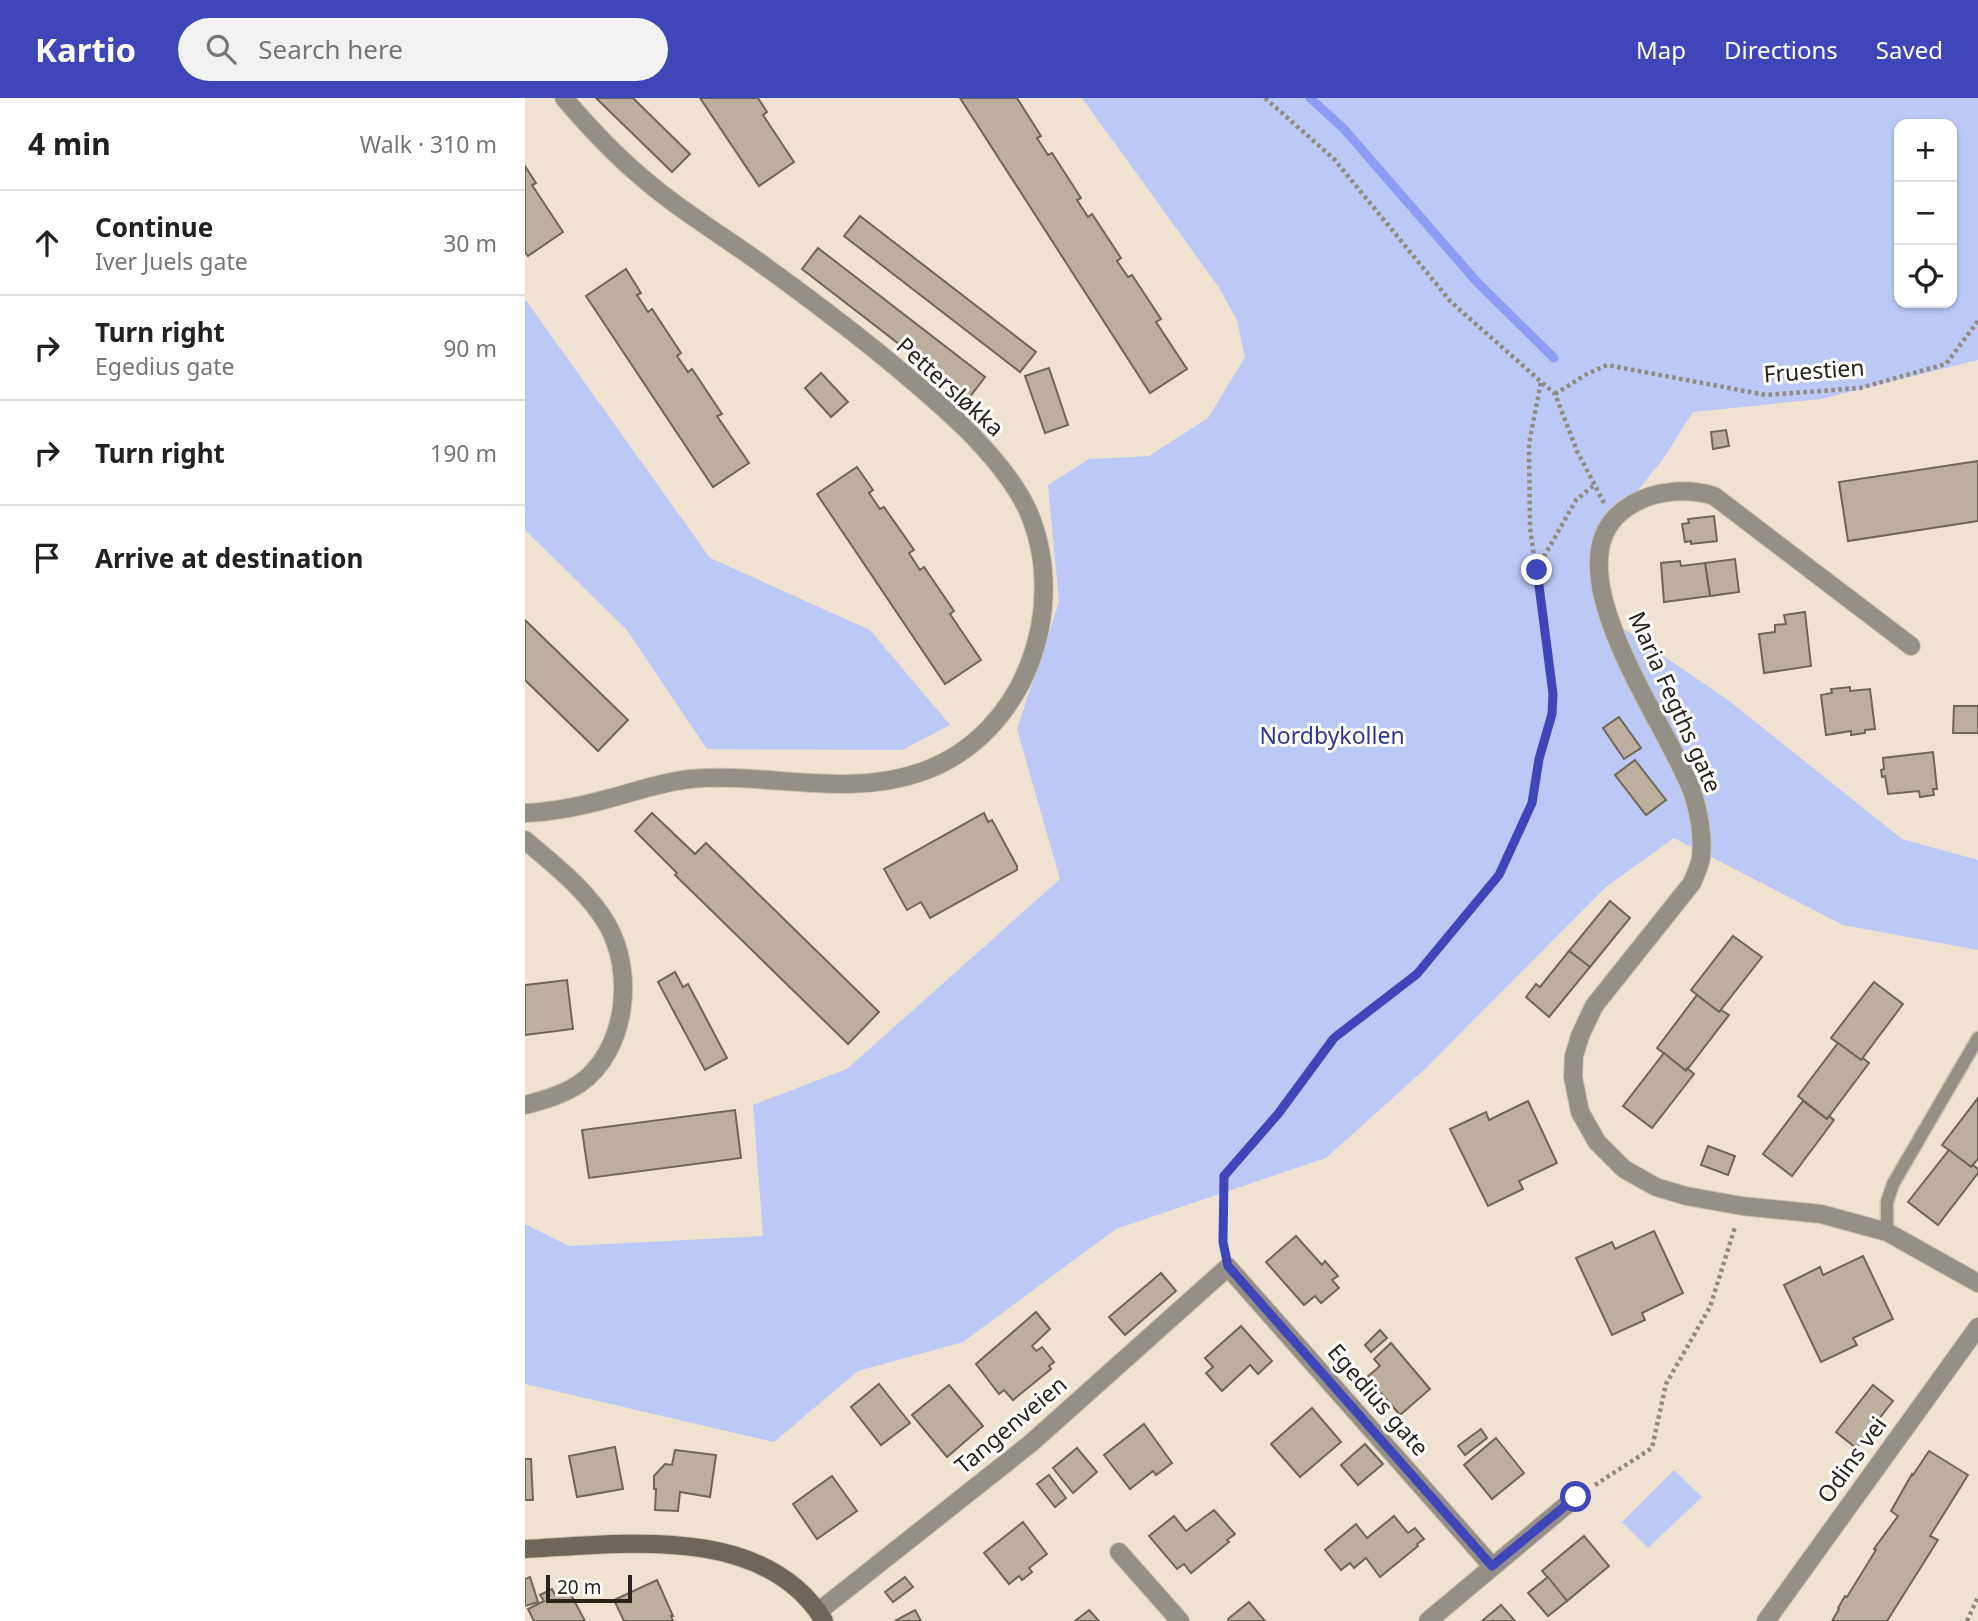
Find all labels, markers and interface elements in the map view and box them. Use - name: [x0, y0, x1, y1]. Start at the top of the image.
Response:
- search box: [178, 18, 668, 81]
- text: Kartio: [35, 27, 136, 72]
- icon: search: [202, 30, 240, 68]
- text: Search here: [258, 31, 403, 67]
- text: Map: [1636, 33, 1686, 66]
- text: Directions: [1724, 33, 1838, 66]
- text: Saved: [1876, 33, 1943, 66]
- map controls: [1894, 119, 1957, 308]
- button: +: [1894, 119, 1957, 182]
- text: 4 min: [28, 123, 111, 164]
- text: Walk · 310 m: [360, 128, 497, 160]
- button: −: [1894, 182, 1957, 245]
- text: Continue: [95, 209, 213, 245]
- icon: ahead: [28, 224, 66, 262]
- text: 30 m: [443, 227, 497, 259]
- text: Iver Juels gate: [95, 245, 248, 277]
- button: locate: [1894, 245, 1957, 308]
- text: Turn right: [95, 314, 225, 350]
- icon: right: [28, 329, 66, 367]
- street label: Pettersløkka: [890, 329, 1011, 443]
- text: 90 m: [443, 332, 497, 364]
- text: Egedius gate: [95, 350, 235, 382]
- street label: Fruestien: [1762, 351, 1865, 389]
- icon: right: [28, 434, 66, 472]
- text: Turn right: [95, 435, 225, 471]
- text: 190 m: [430, 437, 497, 469]
- icon: arrive: [28, 539, 66, 577]
- text: Arrive at destination: [95, 540, 364, 576]
- route end: [1521, 554, 1552, 585]
- street label: Maria Fegths gate: [1622, 606, 1730, 797]
- park label: Nordbykollen: [1259, 719, 1405, 751]
- street label: Egedius gate: [1321, 1336, 1437, 1462]
- street label: Tangenveien: [948, 1368, 1073, 1481]
- street label: Odins vei: [1809, 1410, 1893, 1509]
- route start: [1560, 1481, 1591, 1512]
- scale bar: [546, 1572, 632, 1604]
- text: 20 m: [557, 1574, 601, 1600]

